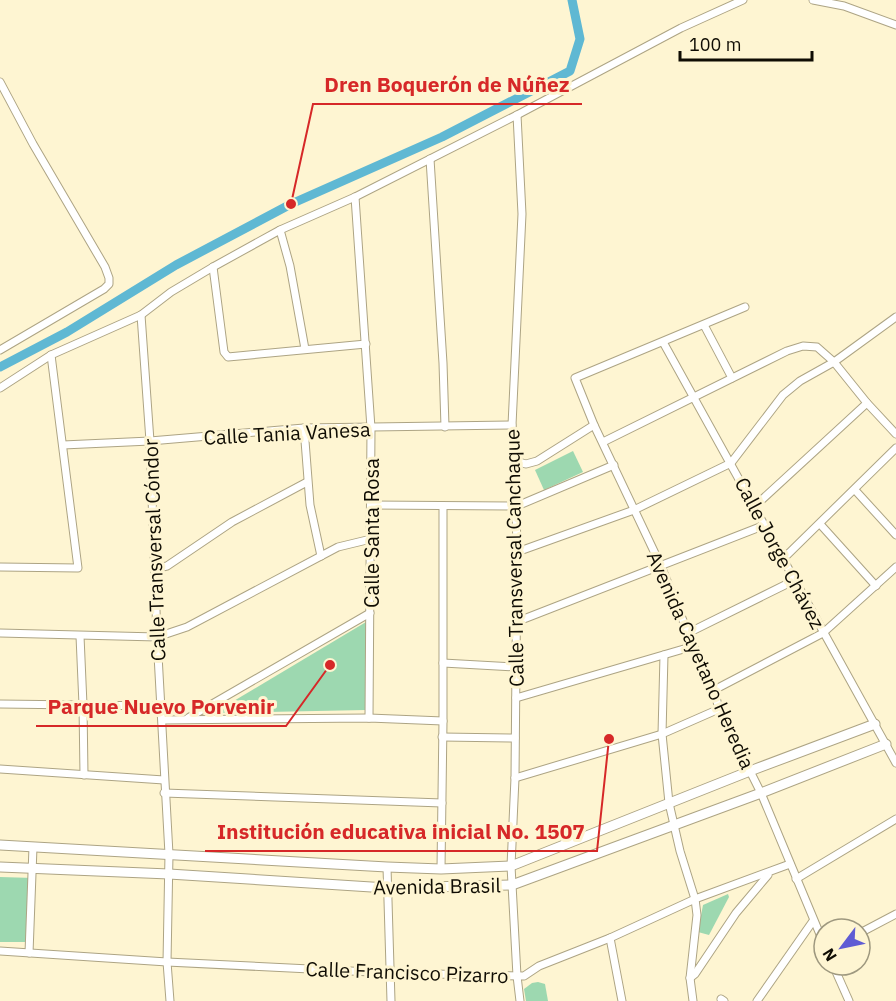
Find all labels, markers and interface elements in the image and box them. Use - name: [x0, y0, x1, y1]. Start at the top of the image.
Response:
- scale bar: [680, 24, 812, 62]
- text: 100 m: [689, 33, 741, 56]
- callout: Dren Boquerón de Núñez: [313, 65, 582, 104]
- text: Dren Boquerón de Núñez: [324, 70, 570, 98]
- street label: Calle Tania Vanesa: [203, 415, 371, 451]
- street label: Calle Transversal Canchaque: [498, 429, 530, 687]
- street label: Calle Transversal Cóndor: [137, 438, 171, 662]
- street label: Calle Santa Rosa: [358, 458, 385, 608]
- street label: Calle Jorge Chávez: [729, 472, 831, 634]
- street label: Avenida Cayetano Heredia: [641, 547, 761, 774]
- callout: Parque Nuevo Porvenir: [36, 687, 286, 726]
- text: Parque Nuevo Porvenir: [48, 692, 275, 720]
- callout: Institución educativa inicial No. 1507: [205, 812, 597, 851]
- text: Institución educativa inicial No. 1507: [217, 817, 585, 845]
- street label: Avenida Brasil: [373, 871, 501, 901]
- north arrow: [812, 917, 872, 977]
- text: N: [818, 945, 841, 965]
- street label: Calle Francisco Pizarro: [305, 955, 509, 989]

